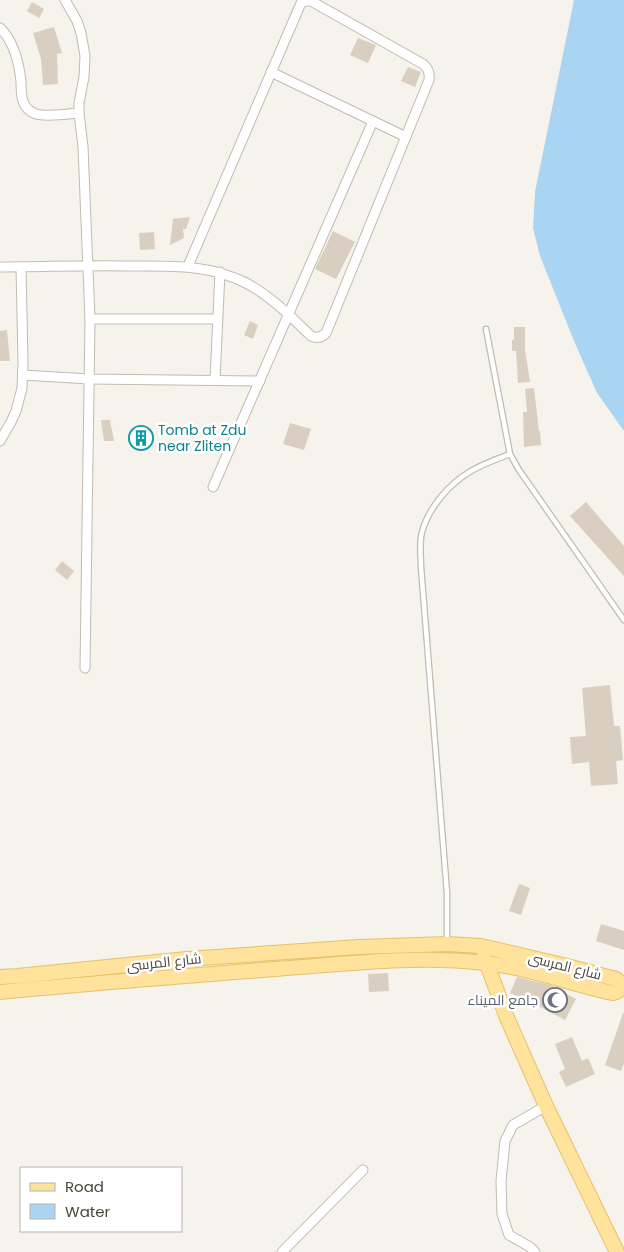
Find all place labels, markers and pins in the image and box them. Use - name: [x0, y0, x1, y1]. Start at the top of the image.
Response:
- place label: Tomb at Zdu near Zliten: [158, 420, 246, 456]
- building icon: Tomb at Zdu near Zliten: [128, 425, 154, 451]
- mosque icon: جامع الميناء: [542, 987, 568, 1013]
- place label: جامع الميناء: [467, 990, 538, 1010]

